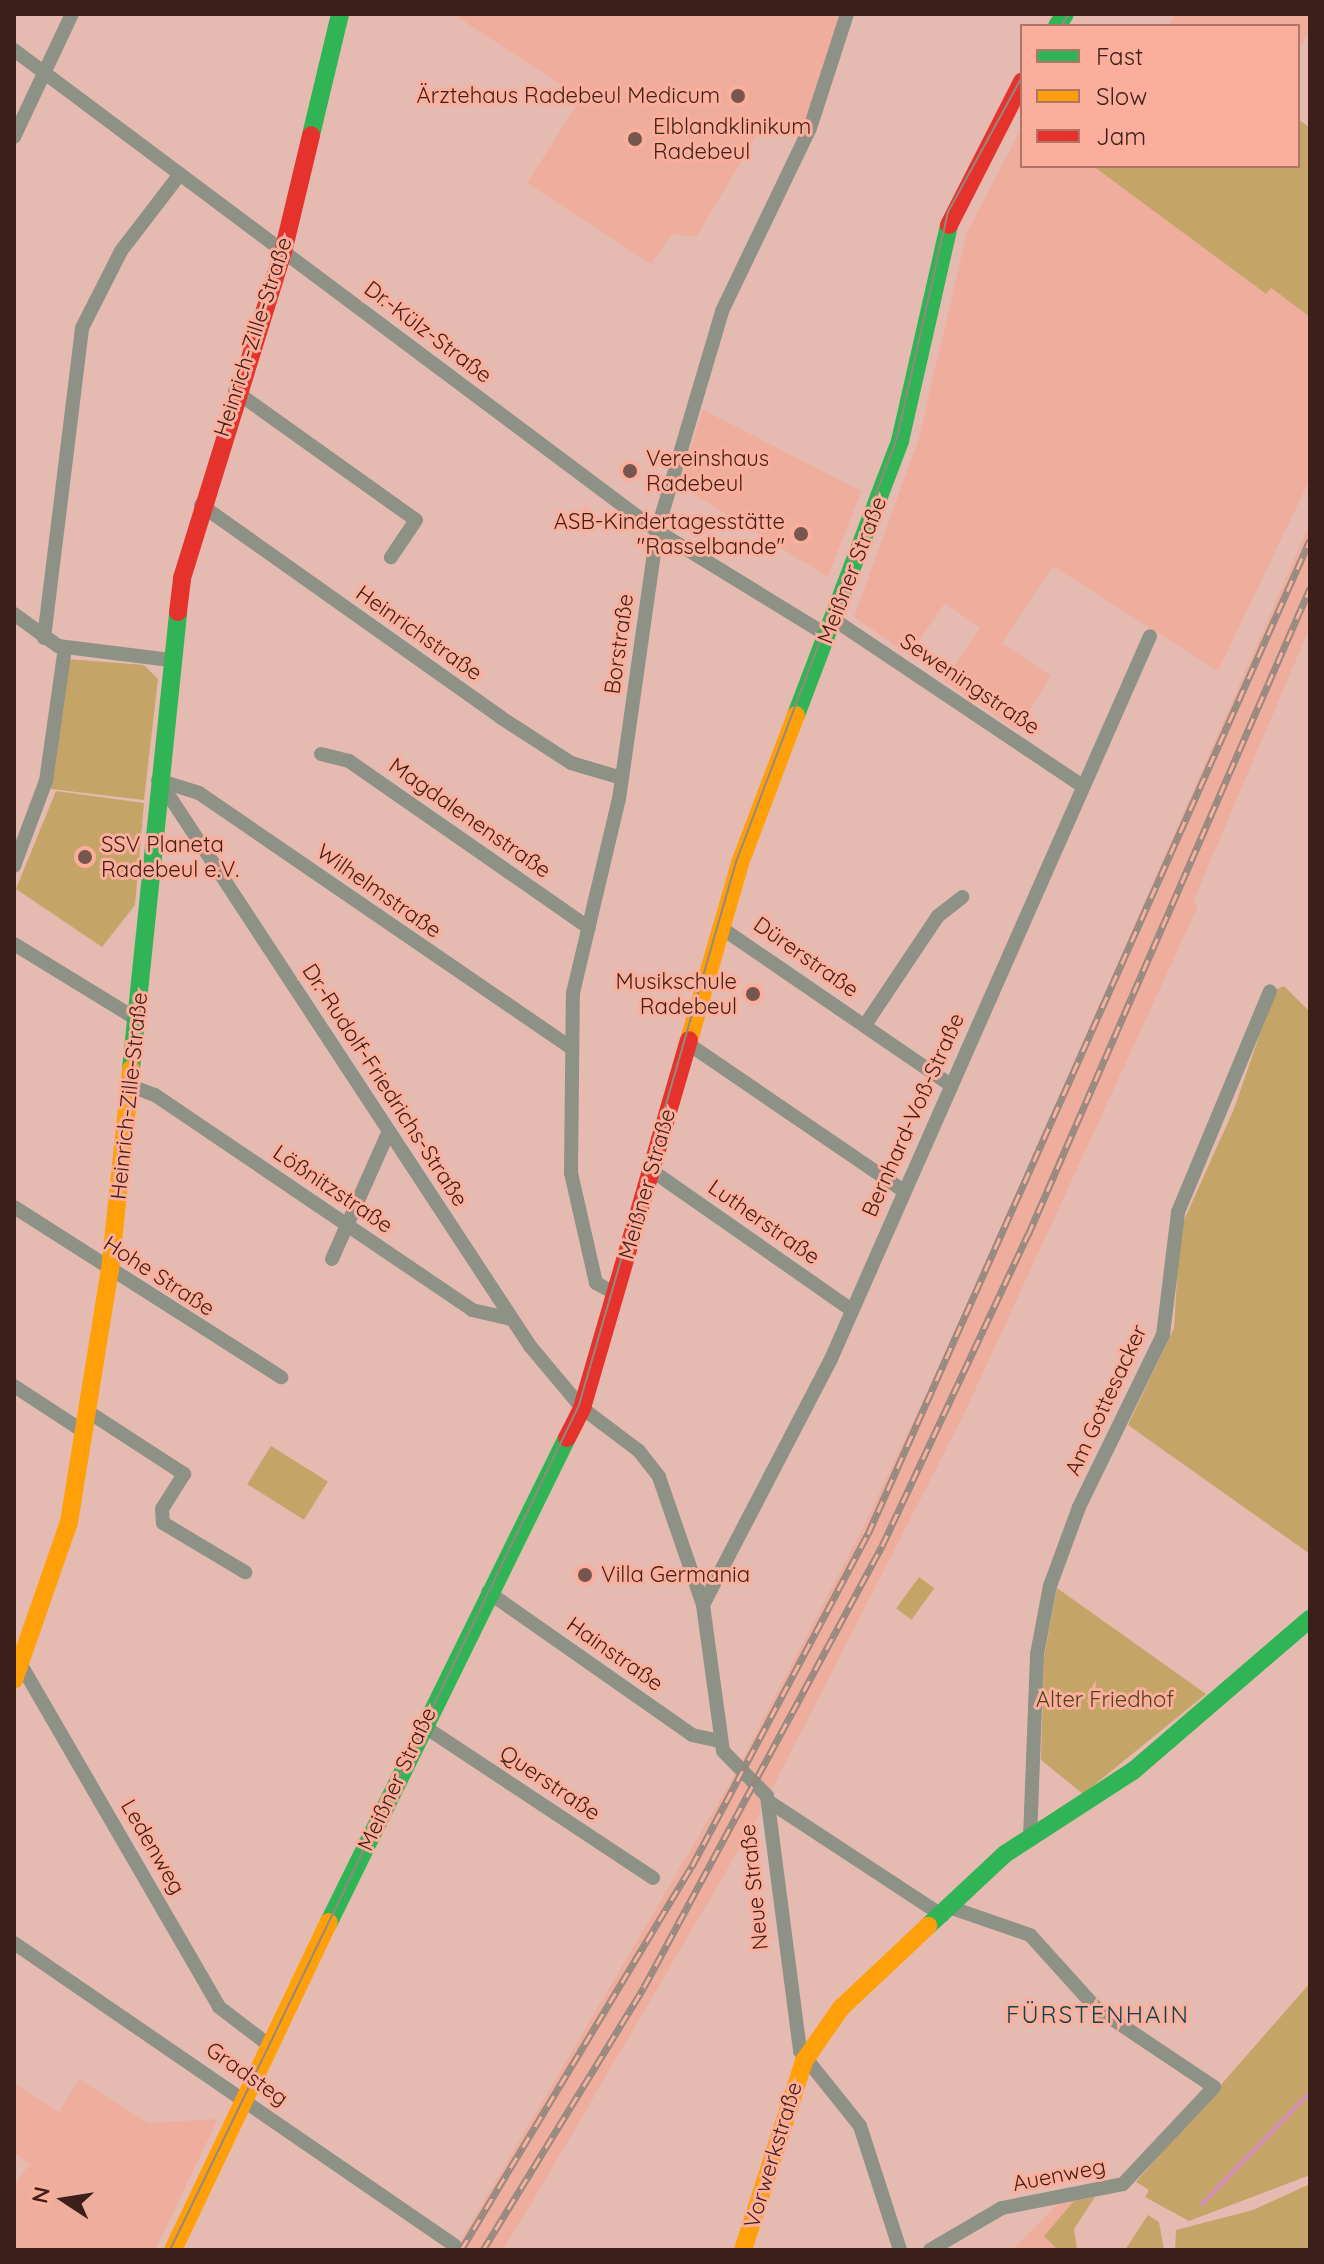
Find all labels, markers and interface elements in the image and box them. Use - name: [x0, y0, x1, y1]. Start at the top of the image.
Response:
- legend: [1020, 24, 1300, 168]
- text: Fast: [1096, 41, 1143, 71]
- text: Slow: [1096, 81, 1147, 111]
- place label: Ärztehaus Radebeul Medicum: [417, 83, 720, 109]
- marker: Ärztehaus Radebeul Medicum: [727, 85, 749, 107]
- place label: Elblandklinikum Radebeul: [653, 113, 811, 164]
- text: Jam: [1096, 121, 1146, 151]
- marker: Elblandklinikum Radebeul: [624, 128, 646, 150]
- street label: Heinrich-Zille-Straße: [208, 234, 298, 440]
- street label: Dr.-Külz-Straße: [359, 275, 497, 389]
- place label: Vereinshaus Radebeul: [646, 445, 769, 496]
- marker: Vereinshaus Radebeul: [621, 462, 639, 480]
- street label: Meißner Straße: [812, 493, 892, 647]
- place label: ASB-Kindertagesstätte "Rasselbande": [554, 508, 785, 560]
- marker: ASB-Kindertagesstätte "Rasselbande": [792, 525, 810, 543]
- street label: Heinrichstraße: [351, 580, 487, 686]
- street label: Borstraße: [599, 592, 639, 696]
- street label: Seweningstraße: [895, 628, 1045, 740]
- street label: Magdalenenstraße: [384, 752, 556, 884]
- place label: SSV Planeta Radebeul e.V.: [101, 831, 239, 882]
- street label: Wilhelmstraße: [312, 838, 446, 944]
- marker: SSV Planeta Radebeul e.V.: [76, 848, 94, 866]
- street label: Dürerstraße: [748, 911, 864, 1003]
- street label: Dr.-Rudolf-Friedrichs-Straße: [297, 959, 473, 1211]
- place label: Musikschule Radebeul: [616, 968, 737, 1020]
- marker: Musikschule Radebeul: [744, 985, 762, 1003]
- street label: Heinrich-Zille-Straße: [105, 991, 153, 1201]
- street label: Bernhard-Voß-Straße: [856, 1009, 970, 1221]
- street label: Meißner Straße: [613, 1106, 681, 1262]
- street label: Lößnitzstraße: [268, 1139, 398, 1239]
- street label: Lutherstraße: [703, 1174, 825, 1270]
- street label: Hohe Straße: [98, 1230, 220, 1322]
- street label: Am Gottesacker: [1059, 1320, 1153, 1480]
- place label: Villa Germania: [601, 1562, 750, 1588]
- marker: Villa Germania: [576, 1566, 594, 1584]
- street label: Hainstraße: [562, 1611, 668, 1697]
- park label: Alter Friedhof: [1036, 1687, 1174, 1713]
- street label: Meißner Straße: [352, 1703, 442, 1855]
- street label: Querstraße: [495, 1740, 605, 1826]
- street label: Ledenweg: [115, 1795, 191, 1899]
- street label: Neue Straße: [734, 1823, 774, 1951]
- district label: FÜRSTENHAIN: [1006, 2001, 1190, 2029]
- street label: Gradsteg: [201, 2036, 293, 2112]
- street label: Vorwerkstraße: [738, 2079, 808, 2231]
- street label: Auenweg: [1010, 2153, 1108, 2197]
- north arrow: [24, 2160, 104, 2240]
- text: N: [25, 2184, 56, 2206]

